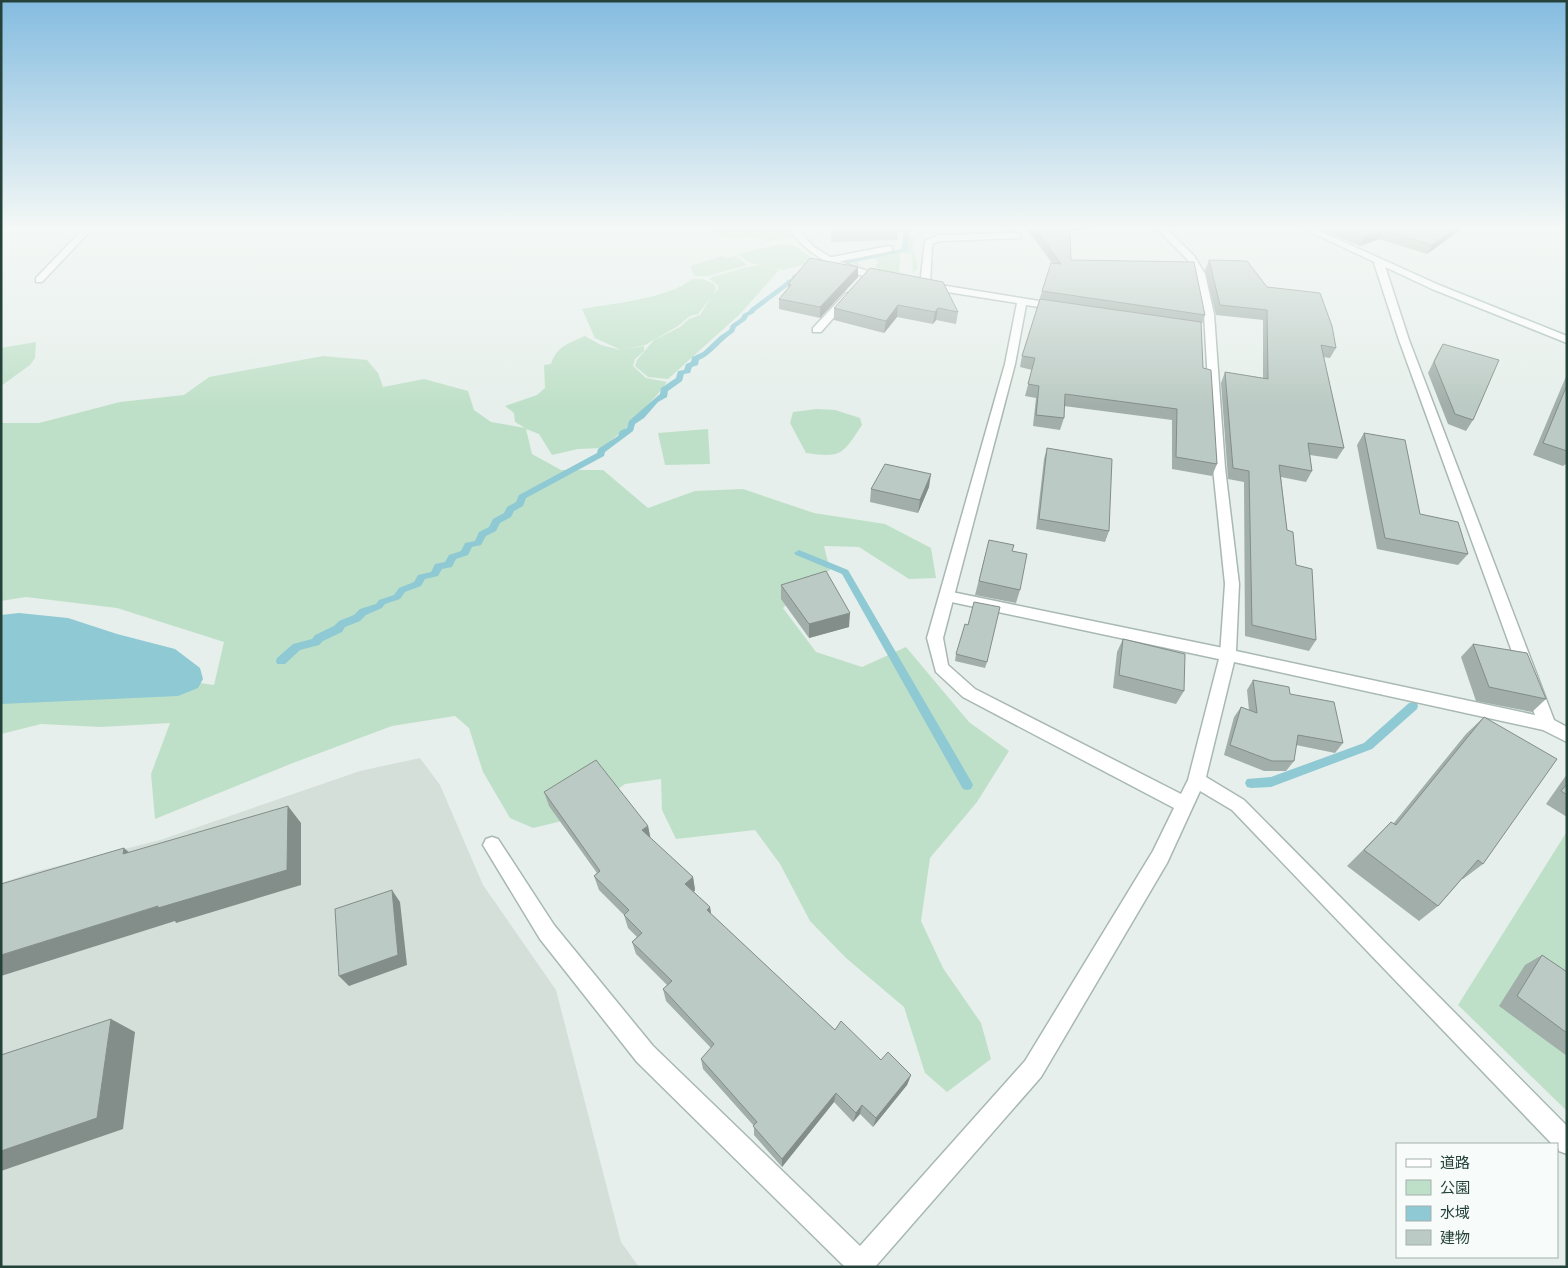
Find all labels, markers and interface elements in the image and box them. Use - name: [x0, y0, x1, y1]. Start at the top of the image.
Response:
- legend: [1396, 1143, 1558, 1258]
- text: 道路: [1440, 1153, 1470, 1171]
- text: 公園: [1440, 1178, 1470, 1196]
- text: 水域: [1440, 1203, 1470, 1221]
- text: 建物: [1440, 1228, 1470, 1246]

